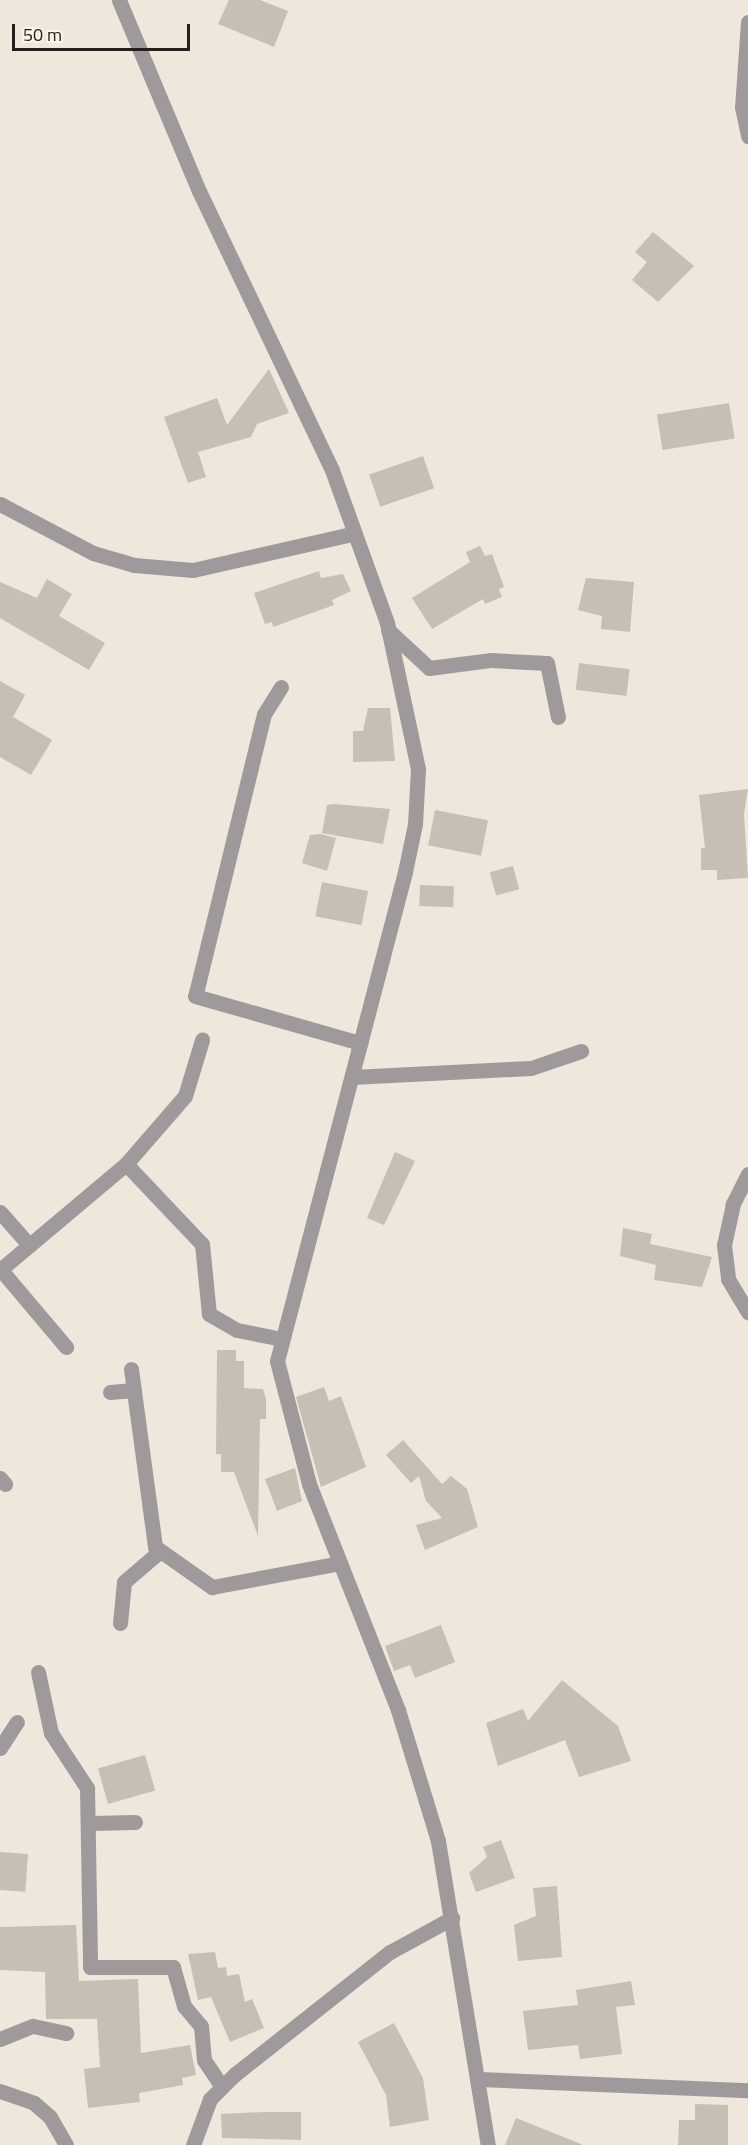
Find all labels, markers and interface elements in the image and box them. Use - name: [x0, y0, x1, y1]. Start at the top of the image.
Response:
- scale bar: [15, 12, 194, 50]
- text: 50 m: [23, 21, 62, 48]

